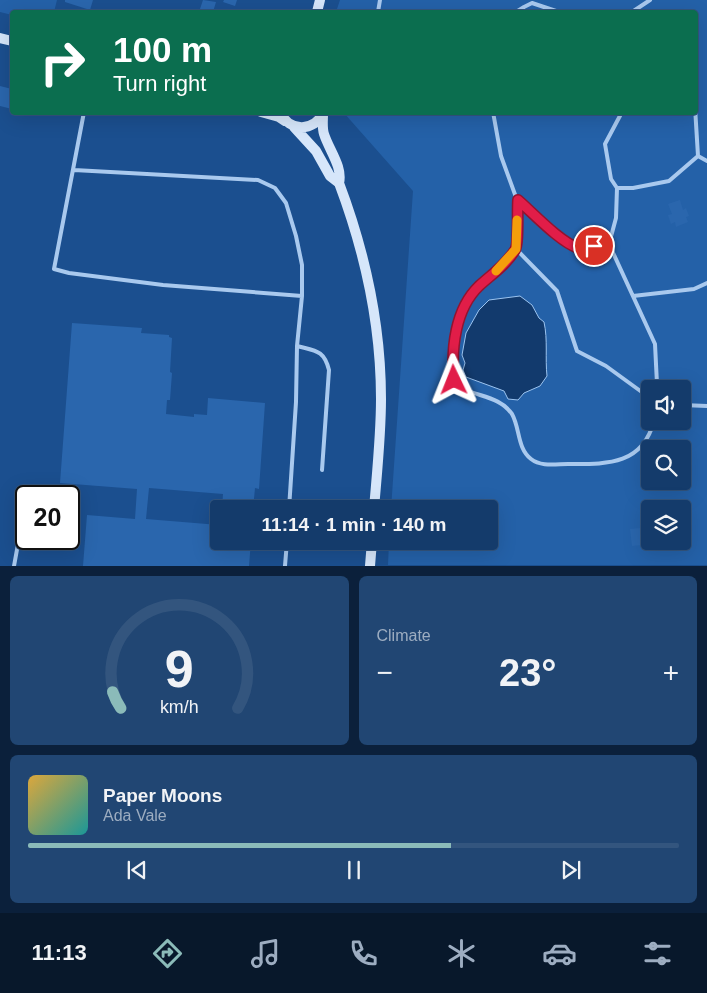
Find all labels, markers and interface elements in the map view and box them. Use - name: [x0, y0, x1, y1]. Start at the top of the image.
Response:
- icon: right: [30, 30, 95, 95]
- text: 100 m: [113, 30, 212, 69]
- text: Turn right: [113, 71, 206, 96]
- pin: [573, 225, 615, 267]
- icon: arrive: [580, 232, 608, 260]
- position arrow: [427, 353, 479, 405]
- map controls: [641, 380, 691, 550]
- button: sound: [641, 380, 691, 430]
- button: search: [641, 440, 691, 490]
- speed limit sign: 20: [15, 485, 80, 550]
- button: layers: [641, 500, 691, 550]
- text: 11:14 · 1 min · 140 m: [262, 514, 446, 535]
- text: Climate: [377, 627, 431, 644]
- text: 9: [165, 640, 194, 698]
- text: 23°: [499, 652, 556, 694]
- text: −: [377, 657, 393, 688]
- text: +: [663, 657, 679, 688]
- text: km/h: [160, 697, 199, 717]
- text: Paper Moons: [103, 785, 222, 806]
- text: Ada Vale: [103, 807, 167, 824]
- icon: previous: [123, 856, 151, 884]
- icon: pause: [340, 856, 368, 884]
- icon: next: [557, 856, 585, 884]
- icon: directions: [150, 936, 185, 971]
- icon: music: [248, 936, 283, 971]
- icon: phone: [346, 936, 381, 971]
- icon: climate: [444, 936, 479, 971]
- icon: car: [542, 936, 577, 971]
- icon: filters: [640, 936, 675, 971]
- text: 11:13: [32, 940, 87, 965]

